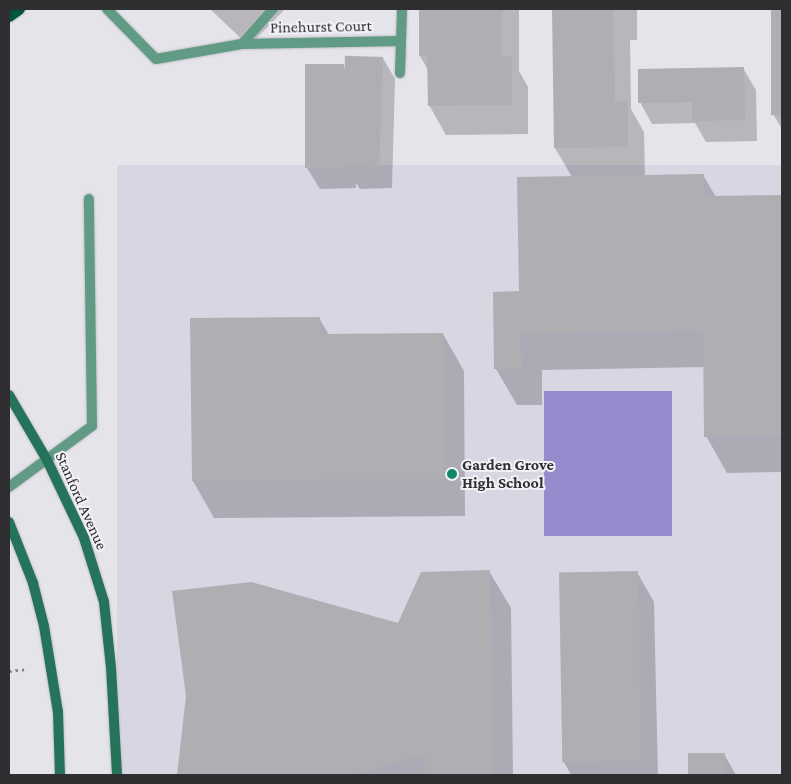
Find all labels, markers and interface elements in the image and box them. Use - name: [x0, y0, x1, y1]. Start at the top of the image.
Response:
- street label: Pinehurst Court: [270, 17, 372, 37]
- street label: Stanford Avenue: [51, 449, 111, 553]
- place label: Garden Grove High School: [462, 455, 554, 493]
- marker: Garden Grove High School: [446, 468, 458, 480]

